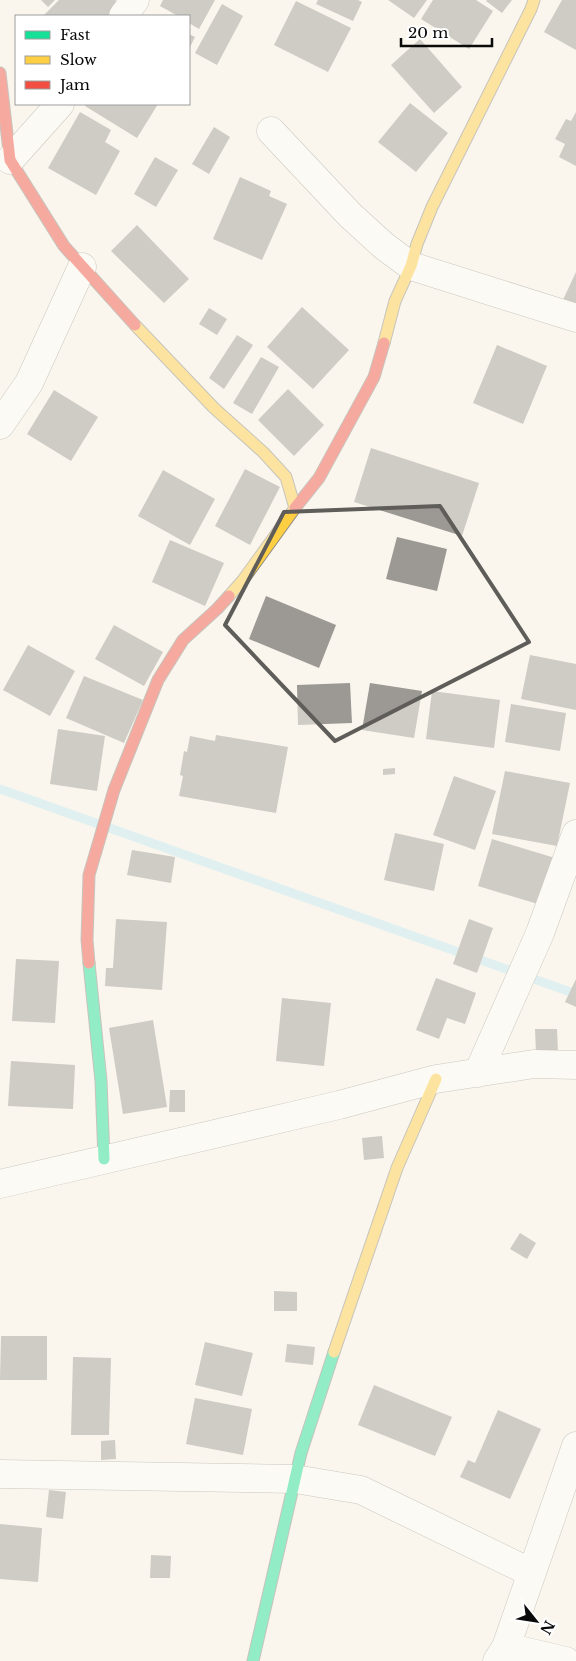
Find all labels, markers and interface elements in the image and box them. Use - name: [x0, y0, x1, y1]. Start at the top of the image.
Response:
- legend: [15, 15, 190, 105]
- scale bar: [401, 15, 492, 47]
- text: 20 m: [408, 23, 448, 42]
- text: Fast: [60, 25, 91, 44]
- text: Slow: [60, 50, 97, 69]
- text: Jam: [58, 75, 90, 94]
- north arrow: [511, 1596, 561, 1646]
- text: N: [536, 1617, 558, 1638]

